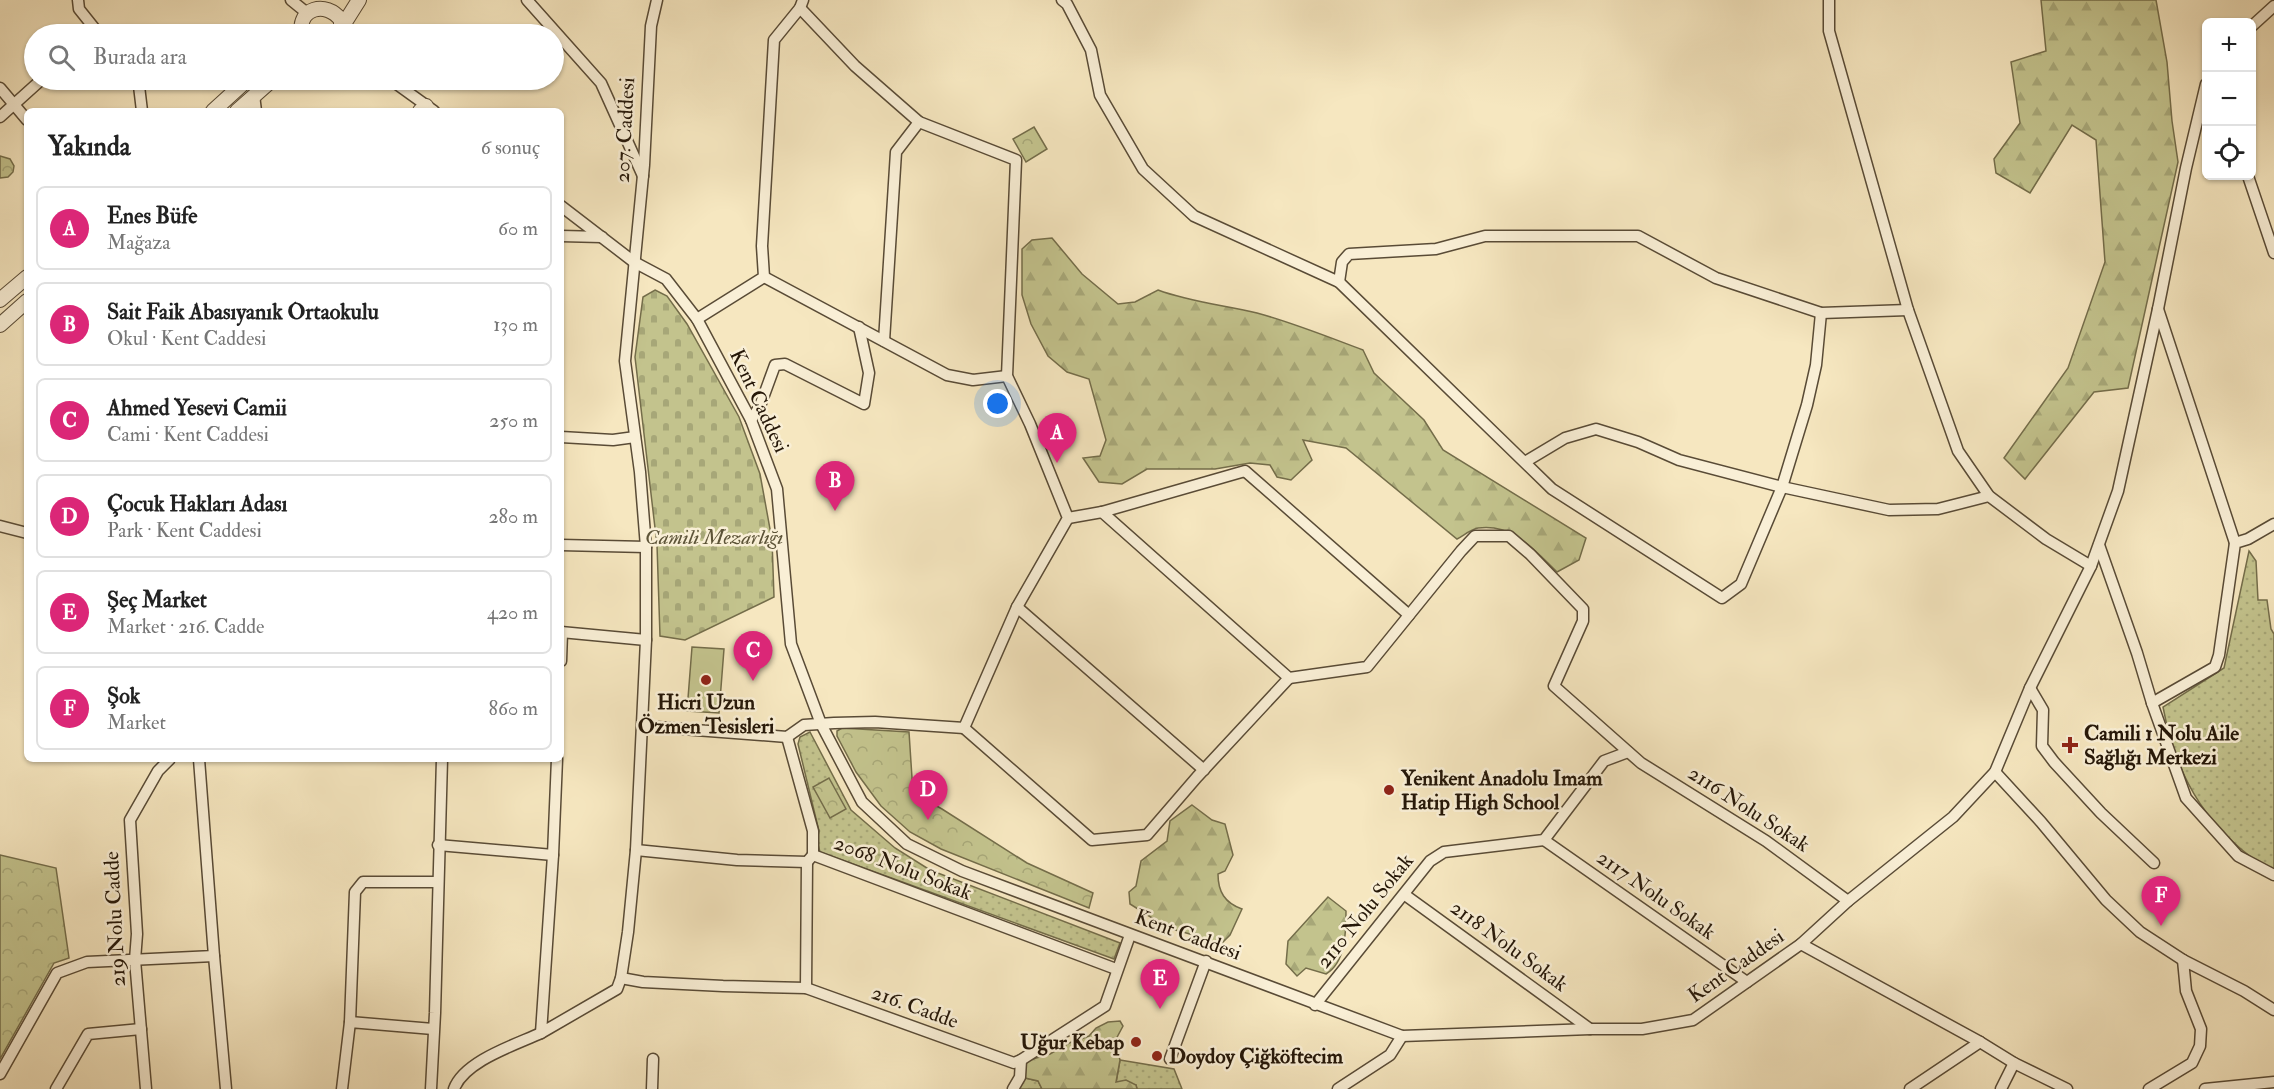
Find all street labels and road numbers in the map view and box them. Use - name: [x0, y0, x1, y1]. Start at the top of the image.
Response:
- street label: 207. Caddesi: [609, 76, 641, 183]
- street label: Kent Caddesi: [723, 345, 795, 457]
- street label: 2116 Nolu Sokak: [1683, 760, 1815, 858]
- street label: 2068 Nolu Sokak: [830, 829, 976, 907]
- street label: 2117 Nolu Sokak: [1591, 844, 1721, 946]
- street label: 2110 Nolu Sokak: [1310, 848, 1420, 974]
- street label: 219 Nolu Cadde: [98, 850, 132, 987]
- street label: 2118 Nolu Sokak: [1445, 894, 1573, 998]
- street label: Kent Caddesi: [1131, 903, 1245, 967]
- street label: Kent Caddesi: [1683, 923, 1790, 1009]
- street label: 216. Cadde: [868, 979, 962, 1035]

